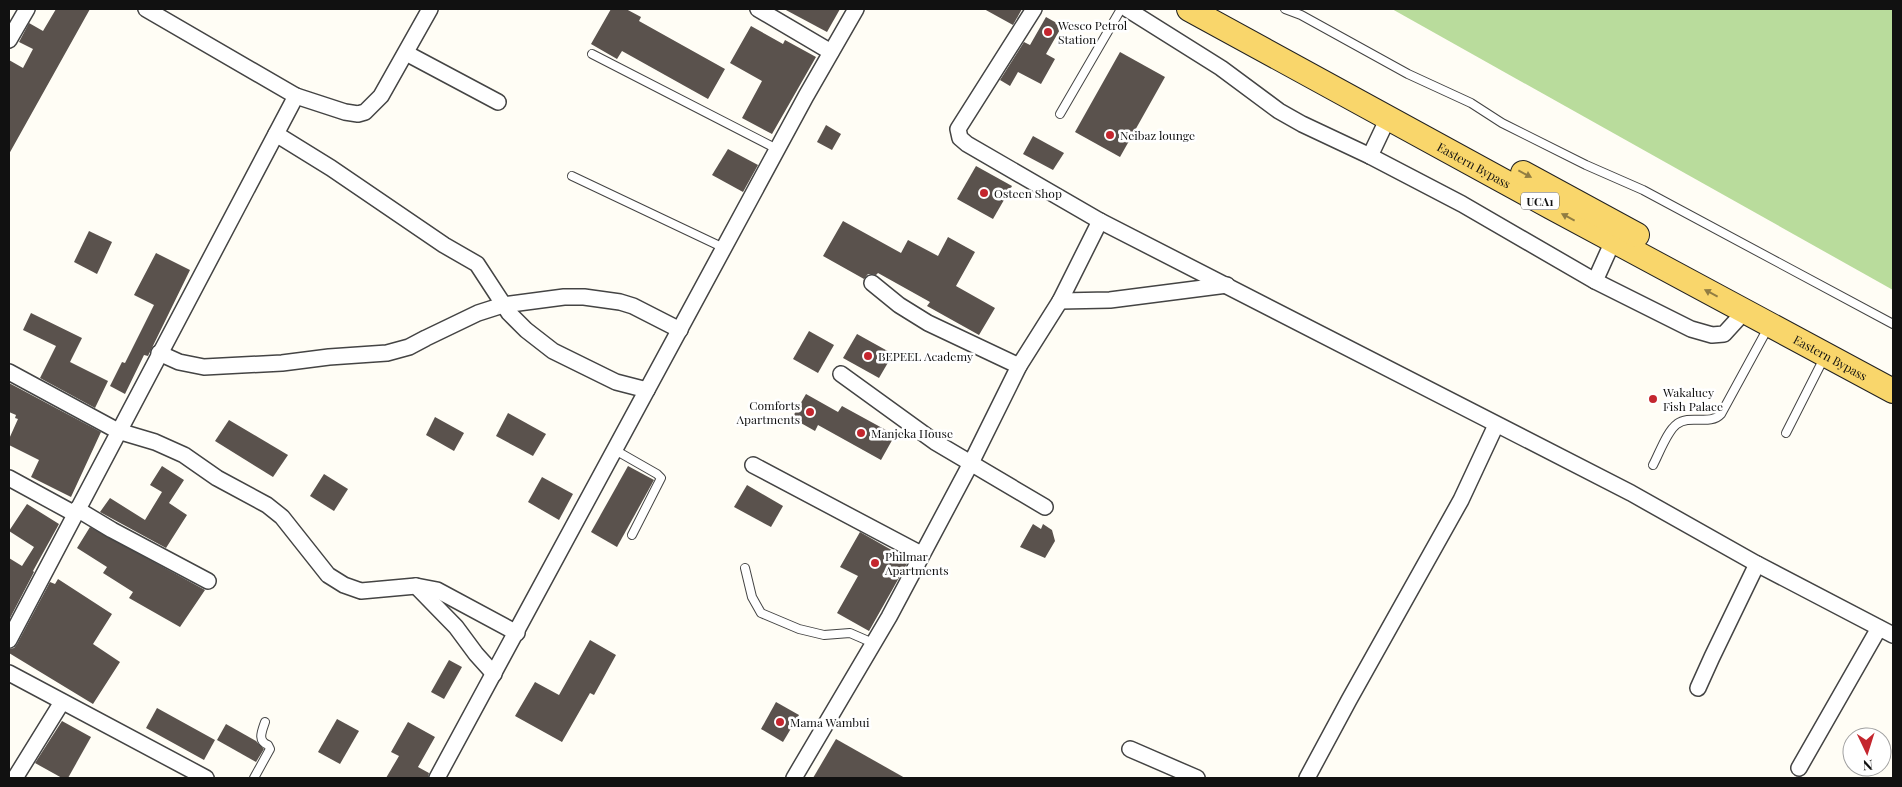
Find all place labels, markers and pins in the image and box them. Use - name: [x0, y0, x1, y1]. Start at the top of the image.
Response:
- place label: Wesco Petrol Station: [1057, 17, 1128, 47]
- marker: Wesco Petrol Station: [1042, 26, 1054, 38]
- place label: Neibaz lounge: [1120, 127, 1195, 143]
- marker: Neibaz lounge: [1104, 129, 1116, 141]
- place label: Osteen Shop: [994, 185, 1062, 201]
- marker: Osteen Shop: [978, 187, 990, 199]
- place label: BEPEEL Academy: [878, 348, 973, 364]
- marker: BEPEEL Academy: [862, 350, 874, 362]
- place label: Wakalucy Fish Palace: [1662, 384, 1723, 414]
- marker: Wakalucy Fish Palace: [1647, 393, 1659, 405]
- place label: Comforts Apartments: [735, 397, 800, 427]
- marker: Comforts Apartments: [804, 406, 816, 418]
- place label: Manjeka House: [871, 425, 953, 441]
- marker: Manjeka House: [855, 427, 867, 439]
- place label: Philmar Apartments: [884, 548, 949, 578]
- marker: Philmar Apartments: [869, 557, 881, 569]
- place label: Mama Wambui: [790, 714, 870, 730]
- marker: Mama Wambui: [774, 716, 786, 728]

